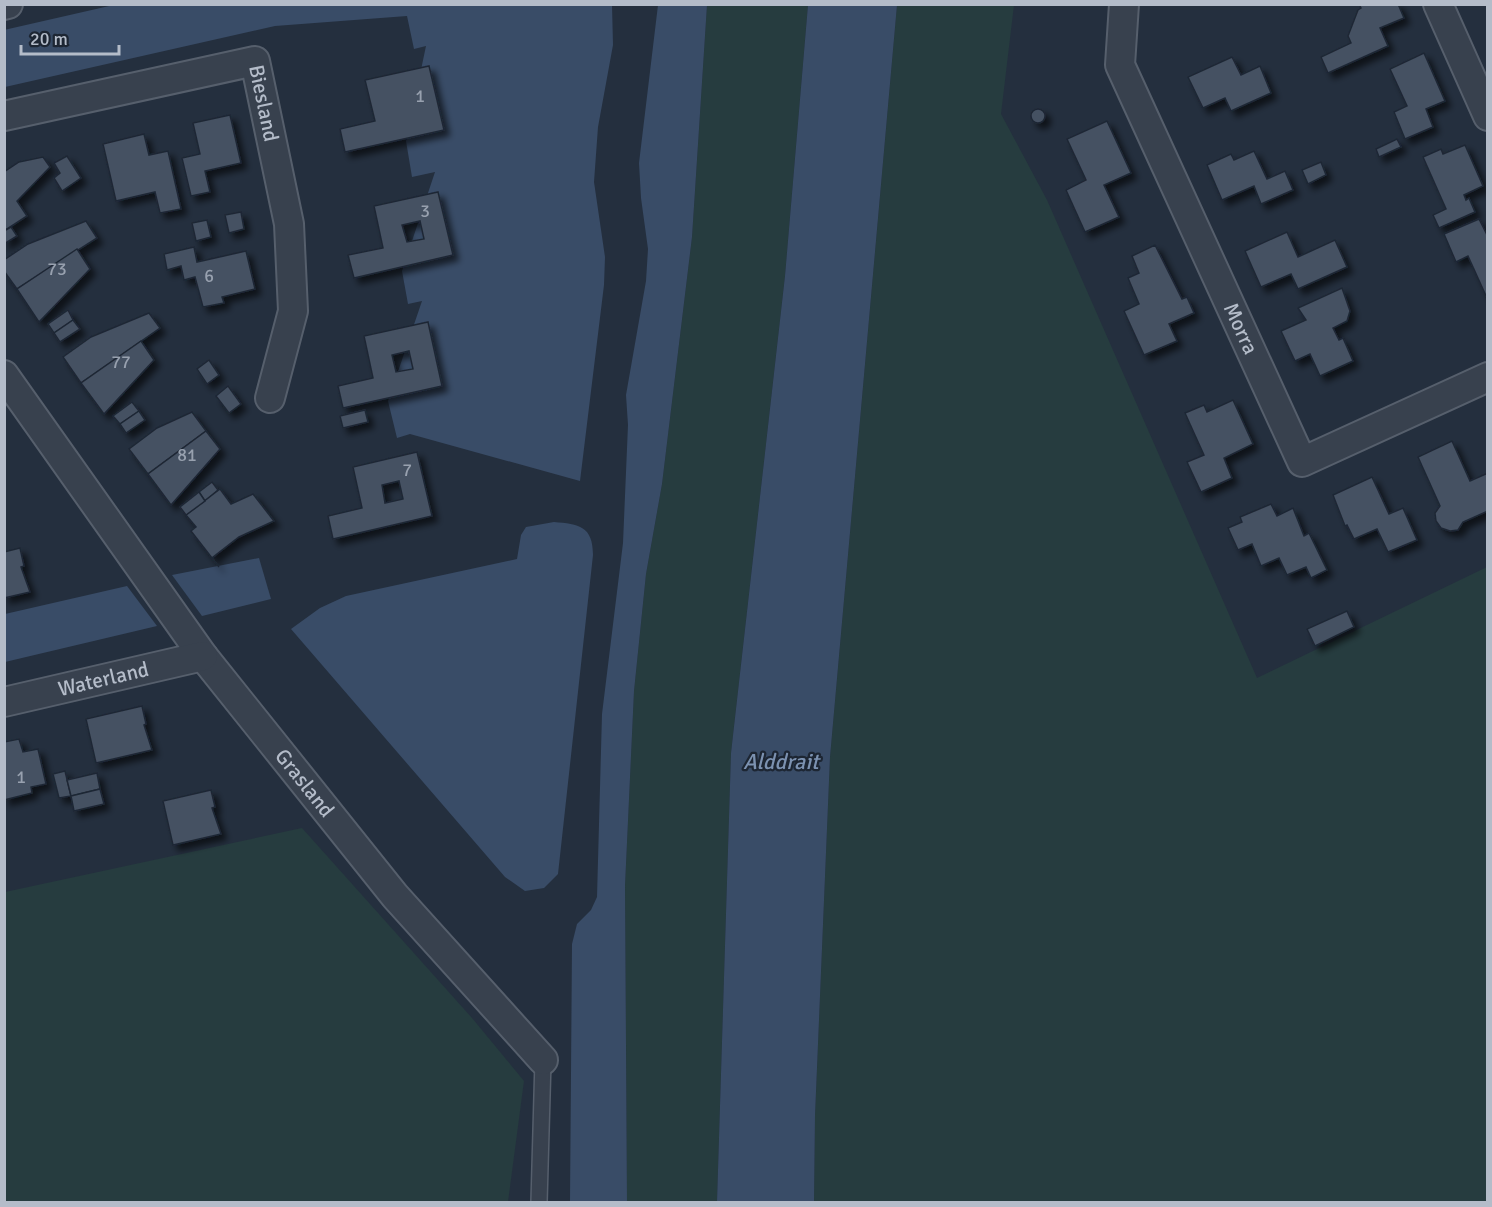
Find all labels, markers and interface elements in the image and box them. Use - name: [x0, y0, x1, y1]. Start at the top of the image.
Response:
- scale bar: [21, 18, 118, 56]
- text: 20 m: [30, 28, 68, 50]
- street label: Biesland: [243, 63, 284, 144]
- house number: 1: [415, 85, 425, 107]
- house number: 3: [420, 200, 430, 222]
- house number: 73: [47, 258, 67, 280]
- house number: 6: [204, 265, 214, 287]
- street label: Morra: [1218, 299, 1264, 358]
- house number: 77: [111, 351, 131, 373]
- house number: 81: [177, 444, 197, 466]
- house number: 7: [402, 459, 412, 481]
- street label: Waterland: [55, 656, 151, 702]
- street label: Grasland: [269, 744, 340, 823]
- water label: Alddrait: [743, 748, 821, 775]
- house number: 1: [16, 766, 26, 788]

